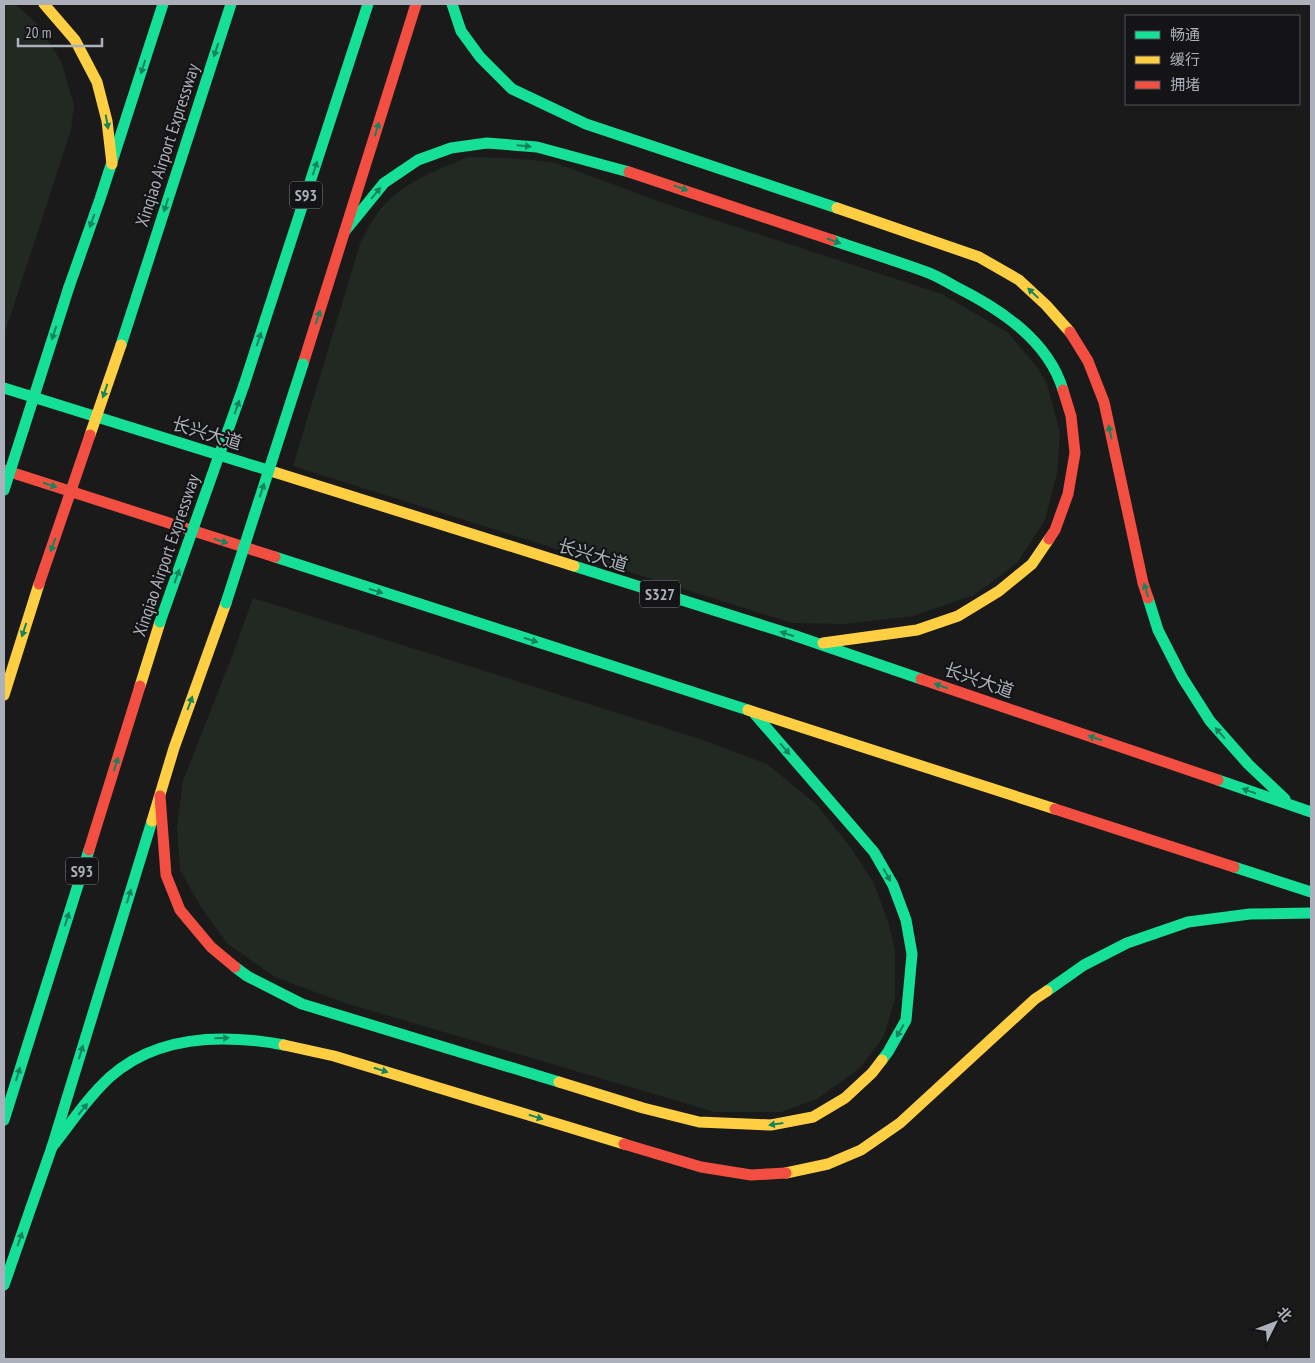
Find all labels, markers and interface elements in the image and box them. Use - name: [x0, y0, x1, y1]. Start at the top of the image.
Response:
- scale bar: [18, 15, 101, 47]
- legend: [1125, 15, 1300, 105]
- text: 20 m: [25, 23, 51, 42]
- text: 畅通: [1170, 25, 1200, 44]
- one-way arrow: [212, 43, 220, 58]
- text: 缓行: [1170, 50, 1200, 69]
- street label: Xinqiao Airport Expressway: [130, 60, 204, 229]
- one-way arrow: [138, 60, 146, 75]
- text: 拥堵: [1170, 75, 1200, 94]
- one-way arrow: [103, 114, 111, 130]
- one-way arrow: [374, 121, 382, 136]
- one-way arrow: [516, 142, 532, 150]
- one-way arrow: [312, 160, 319, 175]
- road number: S93: [290, 182, 322, 208]
- one-way arrow: [673, 185, 688, 193]
- one-way arrow: [370, 187, 381, 200]
- one-way arrow: [162, 197, 169, 212]
- one-way arrow: [88, 214, 95, 229]
- one-way arrow: [827, 238, 842, 245]
- one-way arrow: [1027, 287, 1039, 299]
- one-way arrow: [314, 310, 322, 325]
- one-way arrow: [50, 326, 58, 341]
- one-way arrow: [256, 331, 264, 346]
- one-way arrow: [101, 384, 109, 399]
- one-way arrow: [234, 399, 241, 414]
- street label: 长兴大道: [169, 411, 245, 455]
- one-way arrow: [1106, 424, 1114, 439]
- street label: Xinqiao Airport Expressway: [127, 471, 205, 639]
- one-way arrow: [43, 482, 58, 490]
- one-way arrow: [259, 482, 267, 497]
- street label: 长兴大道: [555, 533, 631, 577]
- one-way arrow: [214, 537, 229, 545]
- one-way arrow: [49, 538, 57, 553]
- one-way arrow: [173, 568, 181, 583]
- road number: S327: [640, 580, 680, 608]
- one-way arrow: [1141, 583, 1149, 598]
- one-way arrow: [369, 587, 384, 595]
- one-way arrow: [20, 623, 28, 638]
- one-way arrow: [779, 629, 794, 637]
- one-way arrow: [523, 637, 538, 645]
- street label: 长兴大道: [941, 657, 1017, 703]
- one-way arrow: [933, 682, 948, 690]
- one-way arrow: [187, 695, 194, 710]
- one-way arrow: [1214, 728, 1226, 740]
- one-way arrow: [1087, 734, 1102, 742]
- one-way arrow: [780, 742, 791, 755]
- one-way arrow: [112, 756, 120, 771]
- one-way arrow: [1241, 787, 1256, 794]
- road number: S93: [66, 858, 98, 884]
- one-way arrow: [883, 868, 891, 882]
- one-way arrow: [125, 889, 133, 904]
- one-way arrow: [64, 911, 71, 926]
- one-way arrow: [896, 1024, 904, 1038]
- one-way arrow: [214, 1034, 230, 1042]
- one-way arrow: [78, 1044, 86, 1059]
- one-way arrow: [15, 1066, 23, 1081]
- one-way arrow: [373, 1067, 388, 1075]
- one-way arrow: [77, 1102, 88, 1115]
- one-way arrow: [529, 1114, 544, 1122]
- one-way arrow: [767, 1120, 783, 1128]
- one-way arrow: [17, 1232, 24, 1247]
- north arrow: [1250, 1298, 1300, 1348]
- text: 北: [1273, 1303, 1296, 1326]

